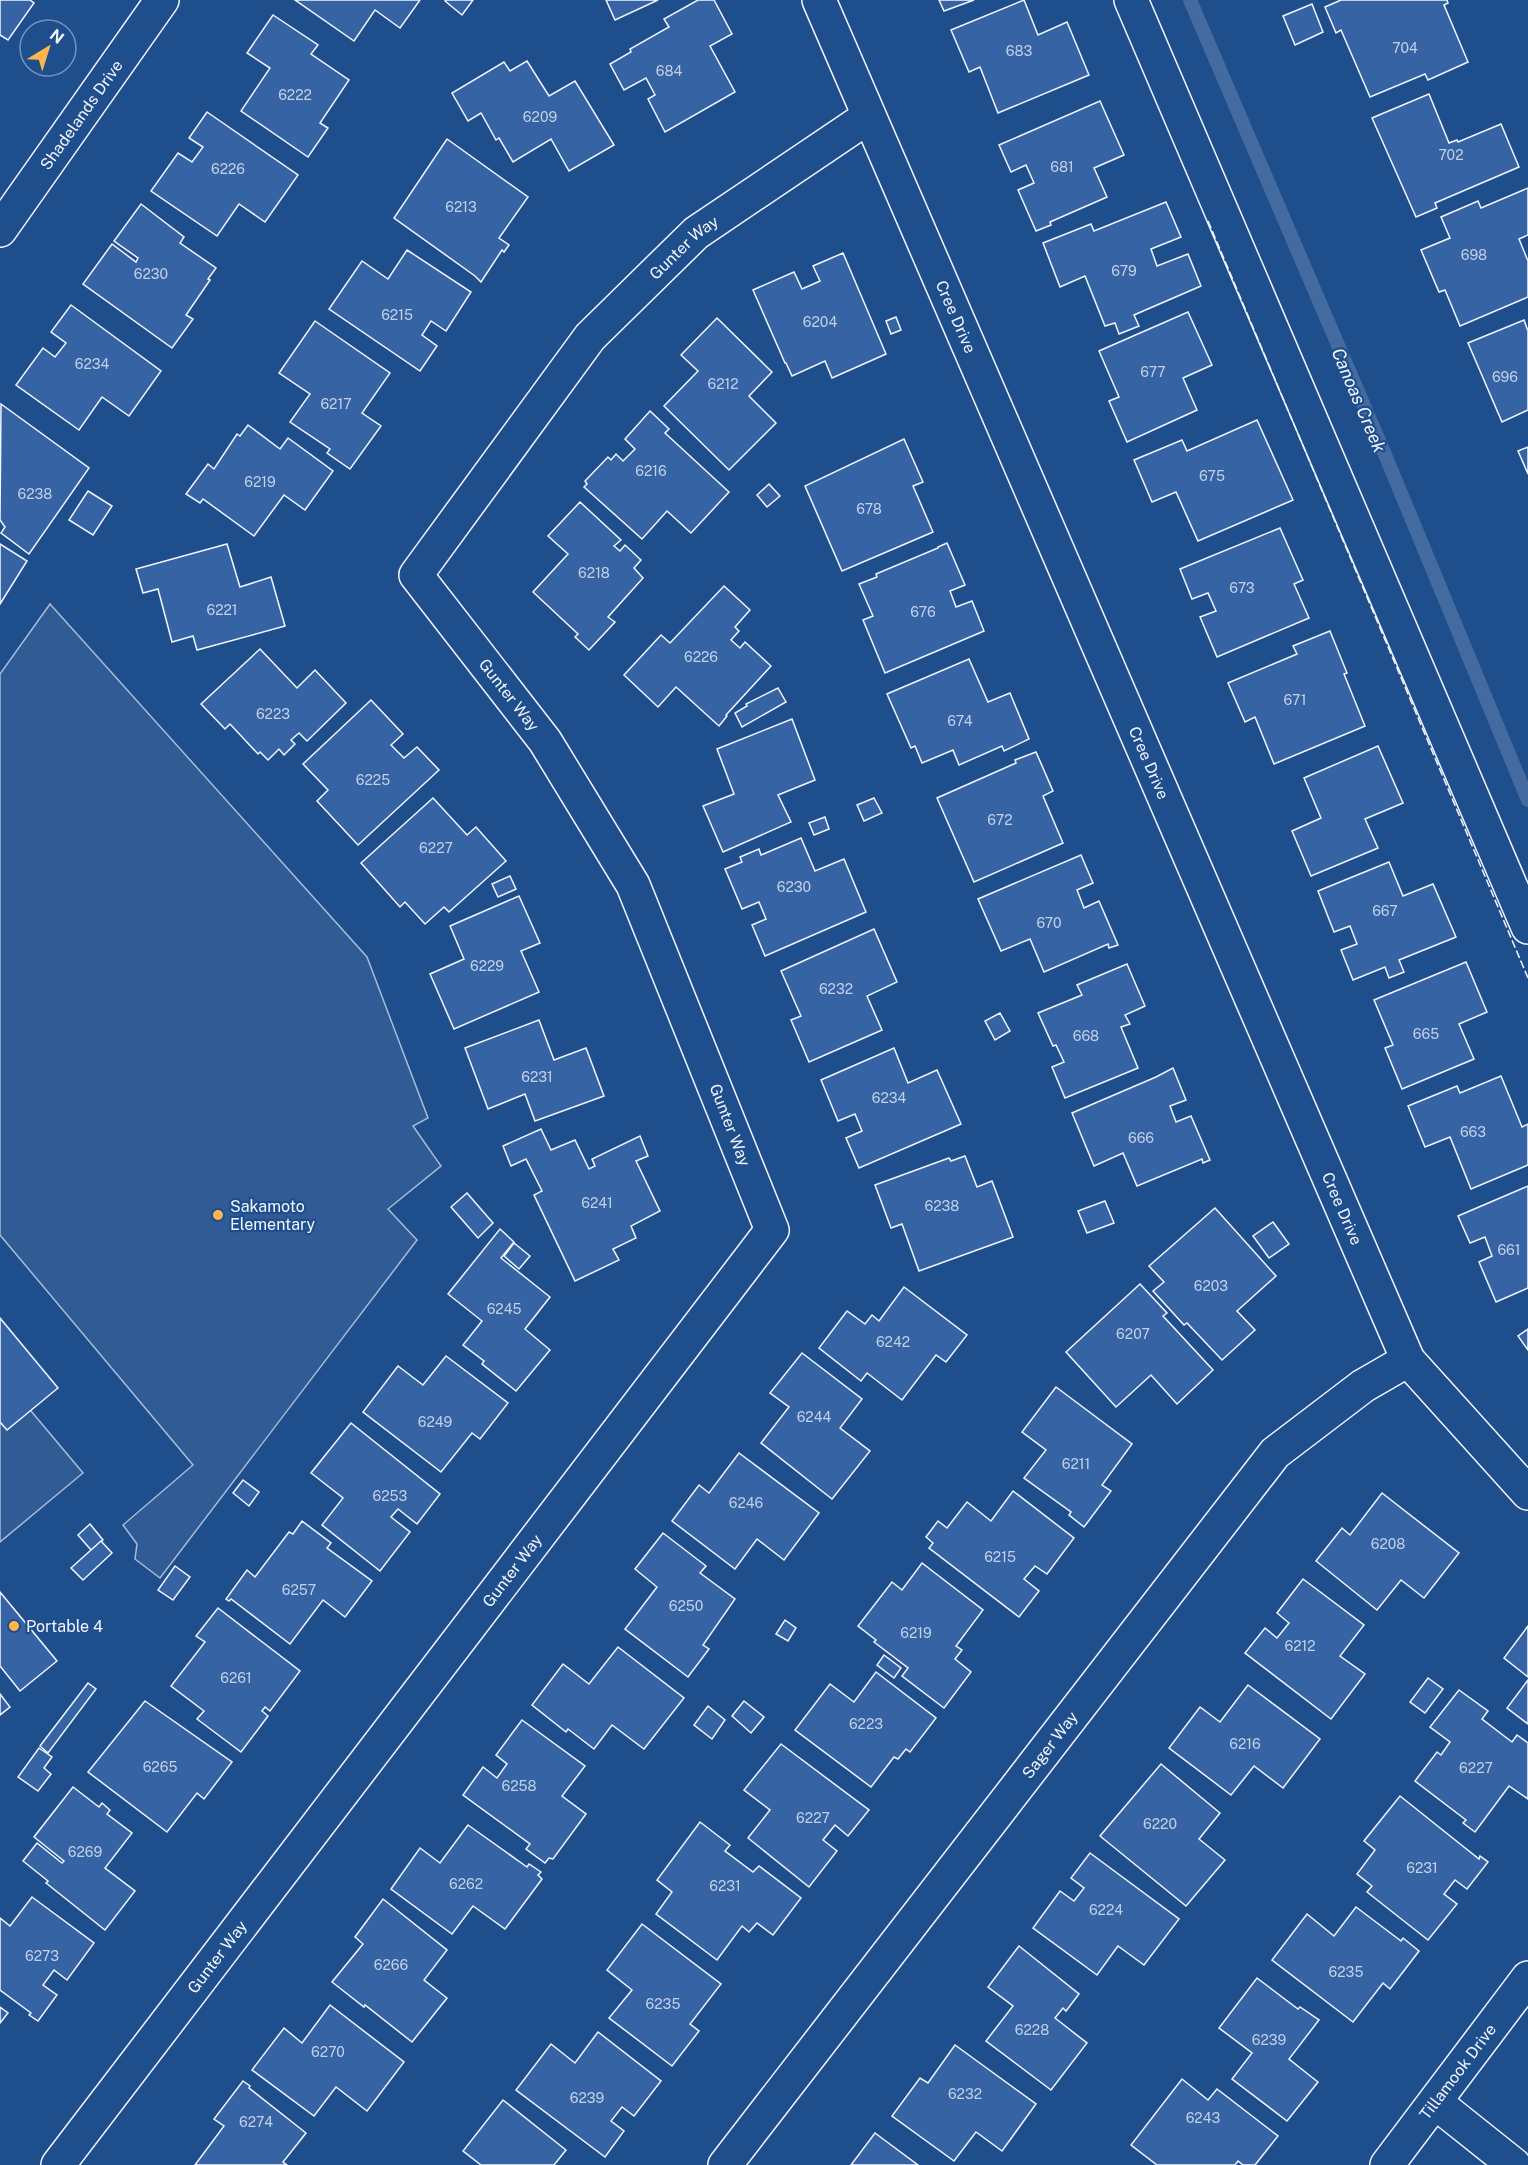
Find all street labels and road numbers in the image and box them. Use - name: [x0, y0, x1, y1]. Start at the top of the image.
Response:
- street label: Shadelands Drive: [36, 56, 126, 173]
- street label: Gunter Way: [645, 211, 722, 283]
- street label: Cree Drive: [932, 277, 980, 356]
- street label: Gunter Way: [475, 655, 543, 735]
- street label: Cree Drive: [1125, 723, 1173, 802]
- street label: Gunter Way: [706, 1081, 755, 1169]
- street label: Cree Drive: [1318, 1169, 1367, 1248]
- street label: Gunter Way: [478, 1530, 546, 1611]
- street label: Sager Way: [1018, 1707, 1082, 1782]
- street label: Gunter Way: [183, 1916, 251, 1997]
- street label: Tillamook Drive: [1415, 2020, 1500, 2123]

